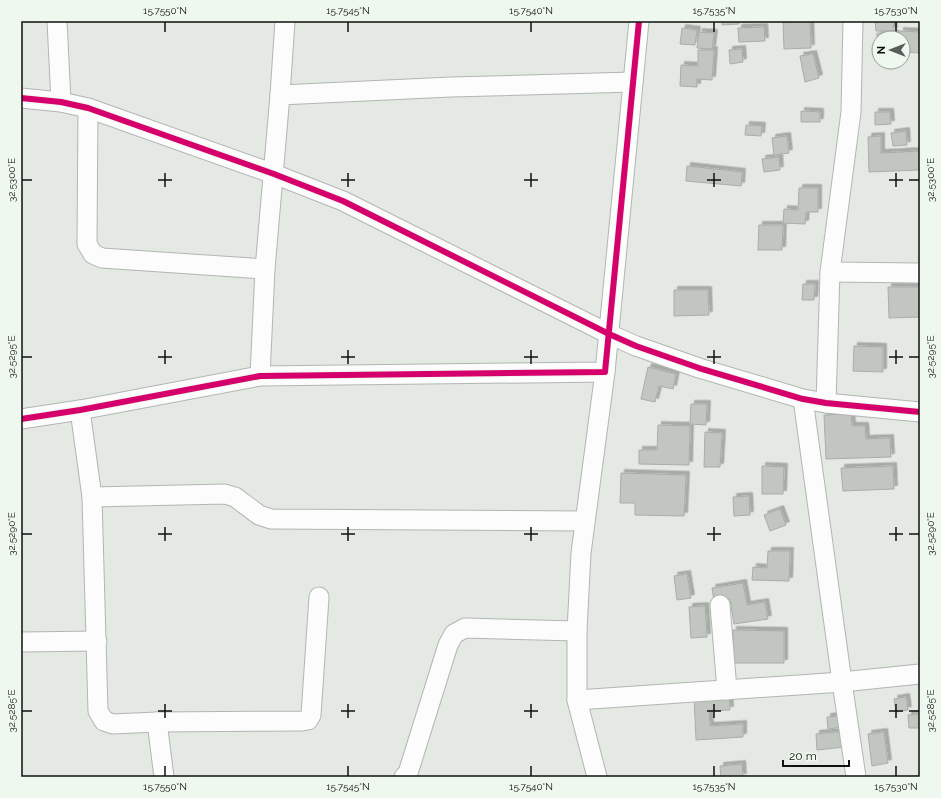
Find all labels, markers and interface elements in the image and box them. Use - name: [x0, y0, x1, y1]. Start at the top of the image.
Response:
- text: 15.7550°N: [143, 5, 187, 16]
- text: 15.7545°N: [326, 5, 370, 16]
- text: 15.7540°N: [509, 5, 553, 16]
- text: 15.7535°N: [692, 5, 736, 16]
- text: 15.7530°N: [874, 5, 918, 16]
- north arrow: [871, 30, 911, 70]
- text: N: [875, 46, 888, 54]
- text: 32.5300°E: [6, 158, 17, 202]
- text: 32.5300°E: [925, 158, 936, 202]
- text: 32.5295°E: [6, 335, 17, 379]
- text: 32.5295°E: [925, 335, 936, 379]
- text: 32.5290°E: [6, 512, 17, 556]
- text: 32.5290°E: [925, 512, 936, 556]
- text: 32.5285°E: [6, 689, 17, 733]
- text: 32.5285°E: [925, 689, 936, 733]
- scale bar: [783, 742, 849, 768]
- text: 20 m: [789, 749, 817, 763]
- text: 15.7550°N: [143, 781, 187, 792]
- text: 15.7545°N: [326, 781, 370, 792]
- text: 15.7540°N: [509, 781, 553, 792]
- text: 15.7535°N: [692, 781, 736, 792]
- text: 15.7530°N: [874, 781, 918, 792]

